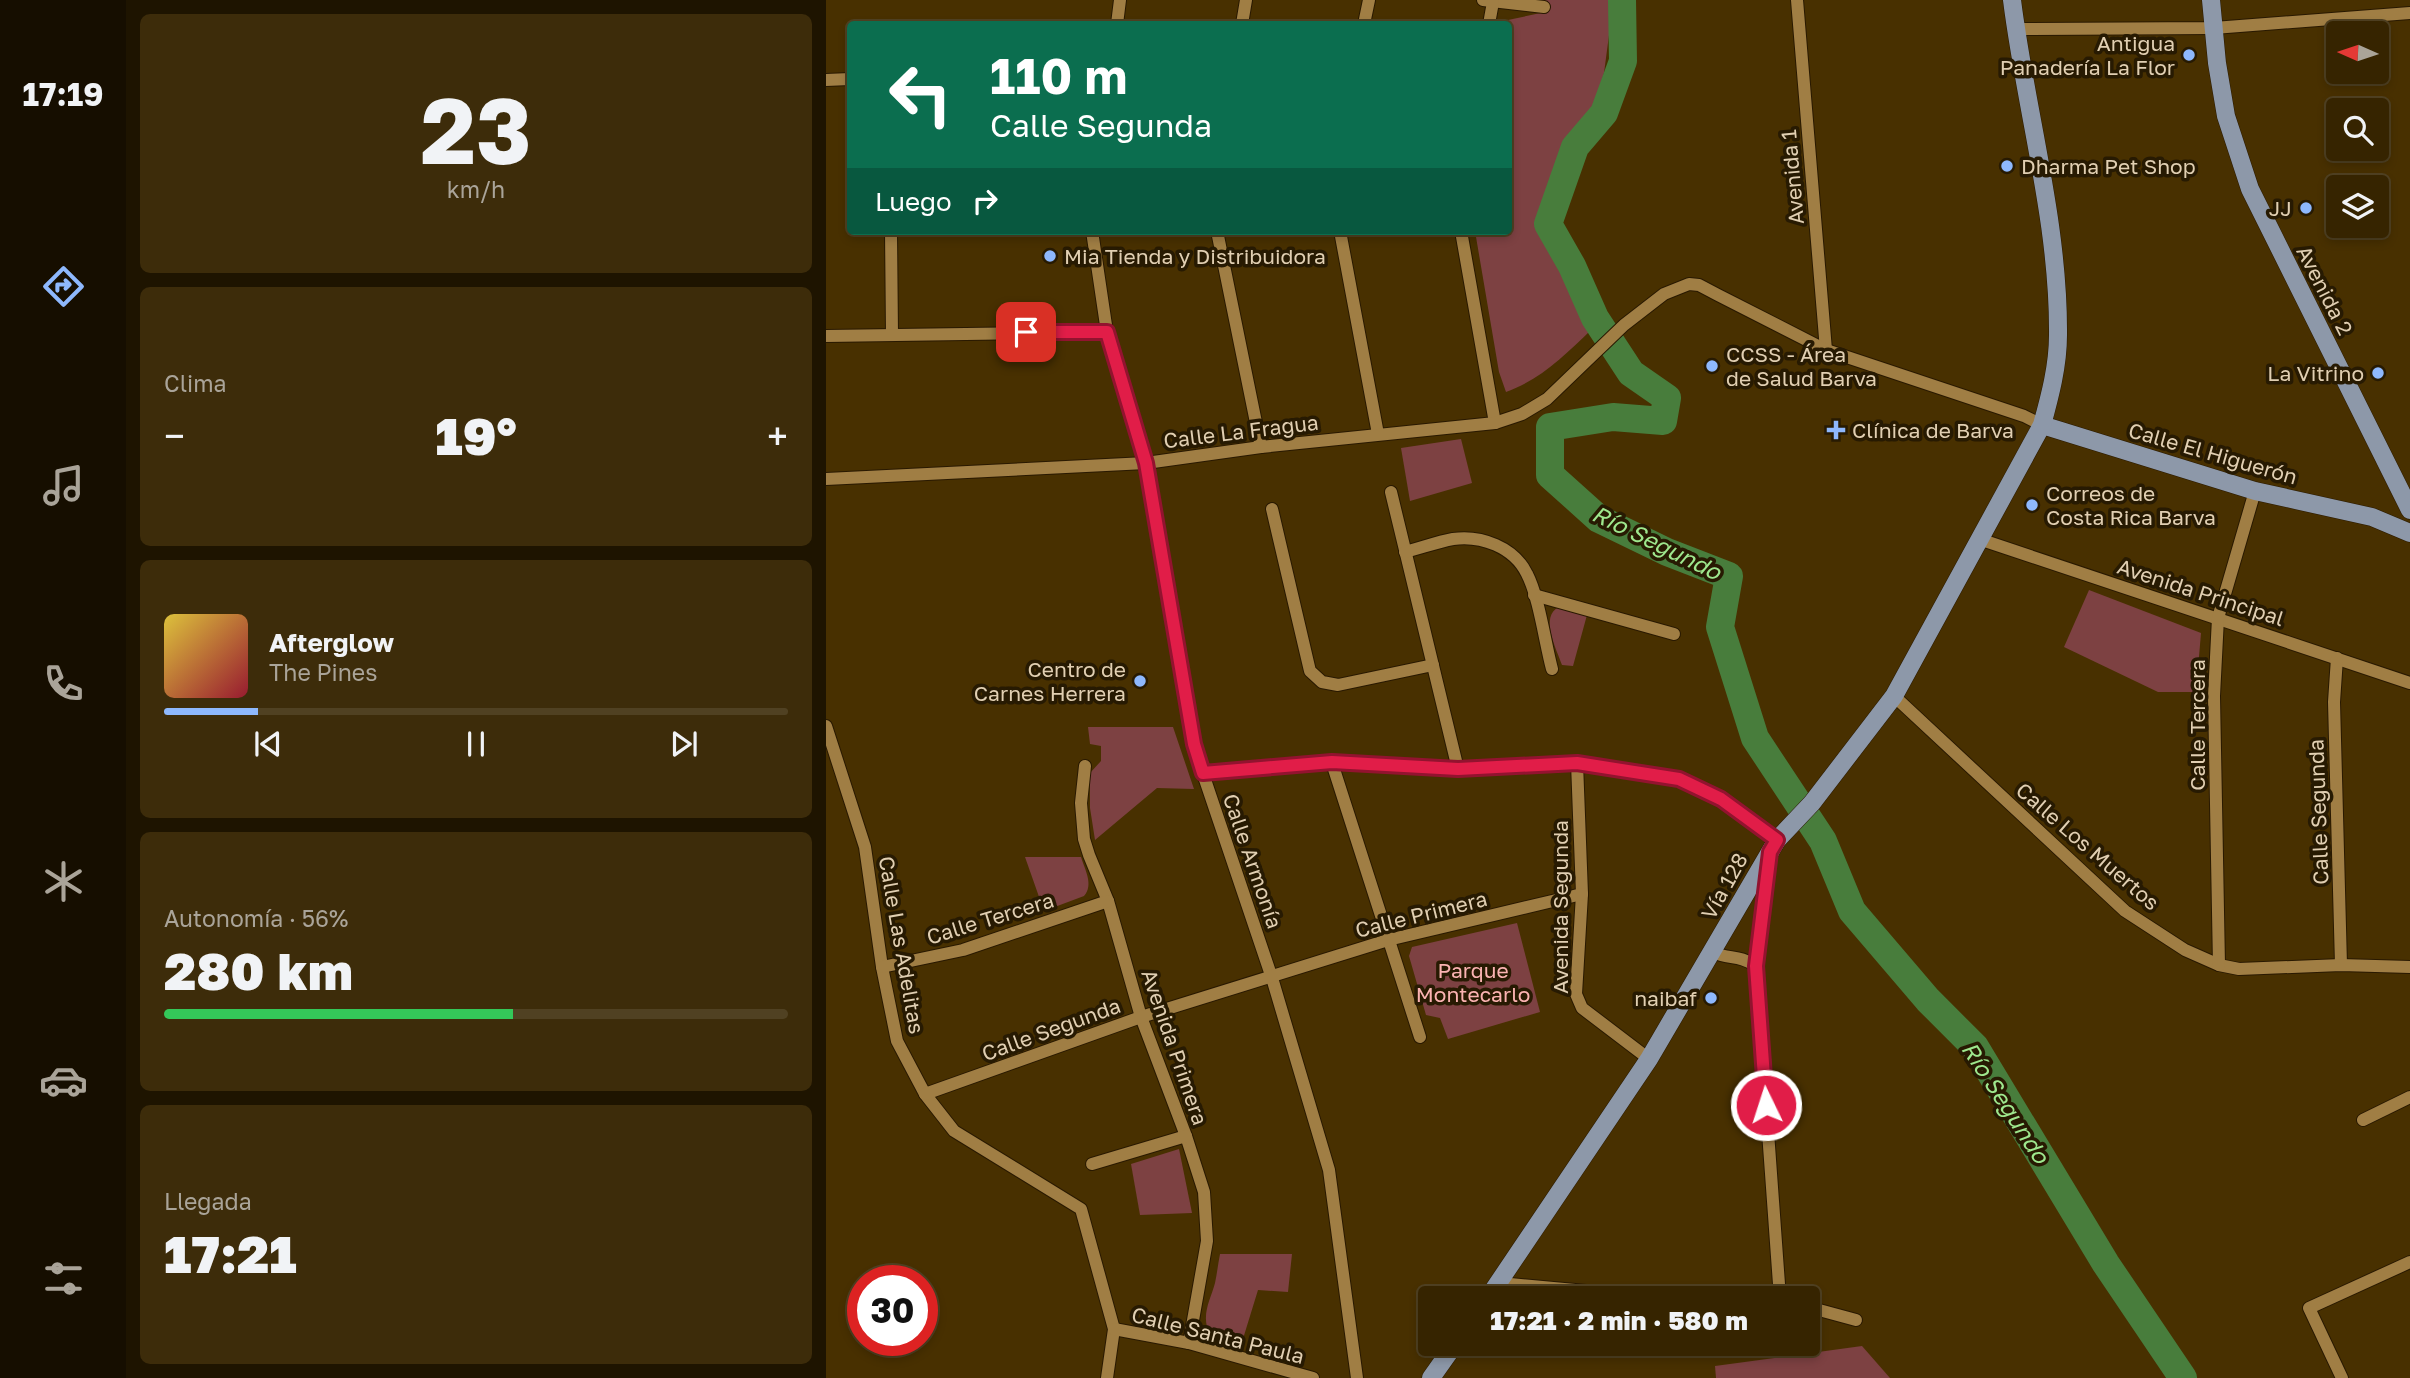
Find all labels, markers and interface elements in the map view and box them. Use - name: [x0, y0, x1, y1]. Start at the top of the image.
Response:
- north arrow: [2326, 21, 2389, 84]
- map controls: [2326, 21, 2389, 238]
- place label: Antigua Panadería La Flor: [2000, 30, 2175, 80]
- text: 110 m: [990, 46, 1127, 105]
- marker: Antigua Panadería La Flor: [2181, 47, 2197, 63]
- icon: left: [875, 49, 966, 140]
- text: 17:19: [23, 75, 103, 113]
- text: 23: [420, 75, 532, 184]
- button: search: [2326, 98, 2389, 161]
- text: Calle Segunda: [990, 106, 1212, 144]
- street label: Avenida 1: [1775, 129, 1809, 225]
- place label: Dharma Pet Shop: [2021, 153, 2196, 179]
- marker: Dharma Pet Shop: [1999, 158, 2015, 174]
- text: km/h: [447, 175, 505, 203]
- button: layers: [2326, 175, 2389, 238]
- icon: right: [966, 182, 1004, 220]
- text: Luego: [875, 186, 952, 217]
- place label: JJ: [2269, 195, 2292, 221]
- marker: JJ: [2298, 200, 2314, 216]
- street label: Avenida 2: [2291, 241, 2359, 339]
- place label: Mia Tienda y Distribuidora: [1064, 243, 1326, 269]
- marker: Mia Tienda y Distribuidora: [1042, 248, 1058, 264]
- icon: directions: [39, 262, 88, 311]
- pin: [996, 302, 1056, 362]
- icon: arrive: [1007, 313, 1045, 351]
- place label: CCSS - Área de Salud Barva: [1726, 341, 1877, 391]
- marker: CCSS - Área de Salud Barva: [1704, 358, 1720, 374]
- place label: La Vitrino: [2267, 360, 2364, 386]
- marker: La Vitrino: [2370, 365, 2386, 381]
- text: Clima: [164, 369, 227, 397]
- text: 19°: [435, 404, 517, 466]
- street label: Calle La Fragua: [1162, 409, 1320, 453]
- text: −: [164, 413, 185, 458]
- text: +: [767, 413, 788, 458]
- street label: Calle El Higuerón: [2126, 416, 2300, 490]
- place label: Clínica de Barva: [1852, 417, 2014, 443]
- marker: Clínica de Barva: [1826, 420, 1846, 440]
- icon: music: [39, 461, 88, 510]
- place label: Correos de Costa Rica Barva: [2046, 480, 2216, 530]
- marker: Correos de Costa Rica Barva: [2024, 497, 2040, 513]
- water label: Río Segundo: [1588, 499, 1727, 586]
- street label: Avenida Principal: [2114, 553, 2288, 631]
- text: Afterglow: [269, 627, 394, 658]
- place label: Centro de Carnes Herrera: [974, 656, 1126, 706]
- text: The Pines: [269, 658, 377, 686]
- icon: phone: [39, 659, 88, 708]
- street label: Calle Tercera: [2184, 659, 2210, 791]
- marker: Centro de Carnes Herrera: [1132, 673, 1148, 689]
- icon: previous: [249, 725, 287, 763]
- icon: pause: [457, 725, 495, 763]
- icon: next: [665, 725, 703, 763]
- street label: Calle Segunda: [2302, 739, 2334, 885]
- street label: Calle Los Muertos: [2011, 777, 2165, 915]
- street label: Calle Armonía: [1218, 790, 1288, 932]
- street label: Avenida Segunda: [1547, 820, 1573, 994]
- street label: Vía 128: [1695, 848, 1753, 924]
- street label: Calle Las Adelitas: [874, 854, 930, 1036]
- icon: climate: [39, 857, 88, 906]
- street label: Calle Primera: [1352, 885, 1490, 943]
- street label: Calle Tercera: [923, 886, 1057, 950]
- text: Autonomía · 56%: [164, 904, 348, 932]
- text: 280 km: [164, 939, 353, 1001]
- park label: Parque Montecarlo: [1416, 957, 1530, 1007]
- street label: Avenida Primera: [1136, 966, 1214, 1128]
- place label: naibaf: [1634, 985, 1697, 1011]
- marker: naibaf: [1703, 990, 1719, 1006]
- street label: Calle Segunda: [978, 992, 1124, 1066]
- water label: Río Segundo: [1956, 1036, 2056, 1169]
- icon: car: [39, 1056, 88, 1105]
- position arrow: [1729, 1068, 1803, 1142]
- text: Llegada: [164, 1187, 252, 1215]
- text: 17:21: [164, 1222, 297, 1284]
- icon: filters: [39, 1254, 88, 1303]
- speed limit sign: 30: [847, 1265, 938, 1356]
- street label: Calle Santa Paula: [1129, 1301, 1307, 1369]
- text: 17:21 · 2 min · 580 m: [1490, 1305, 1748, 1336]

